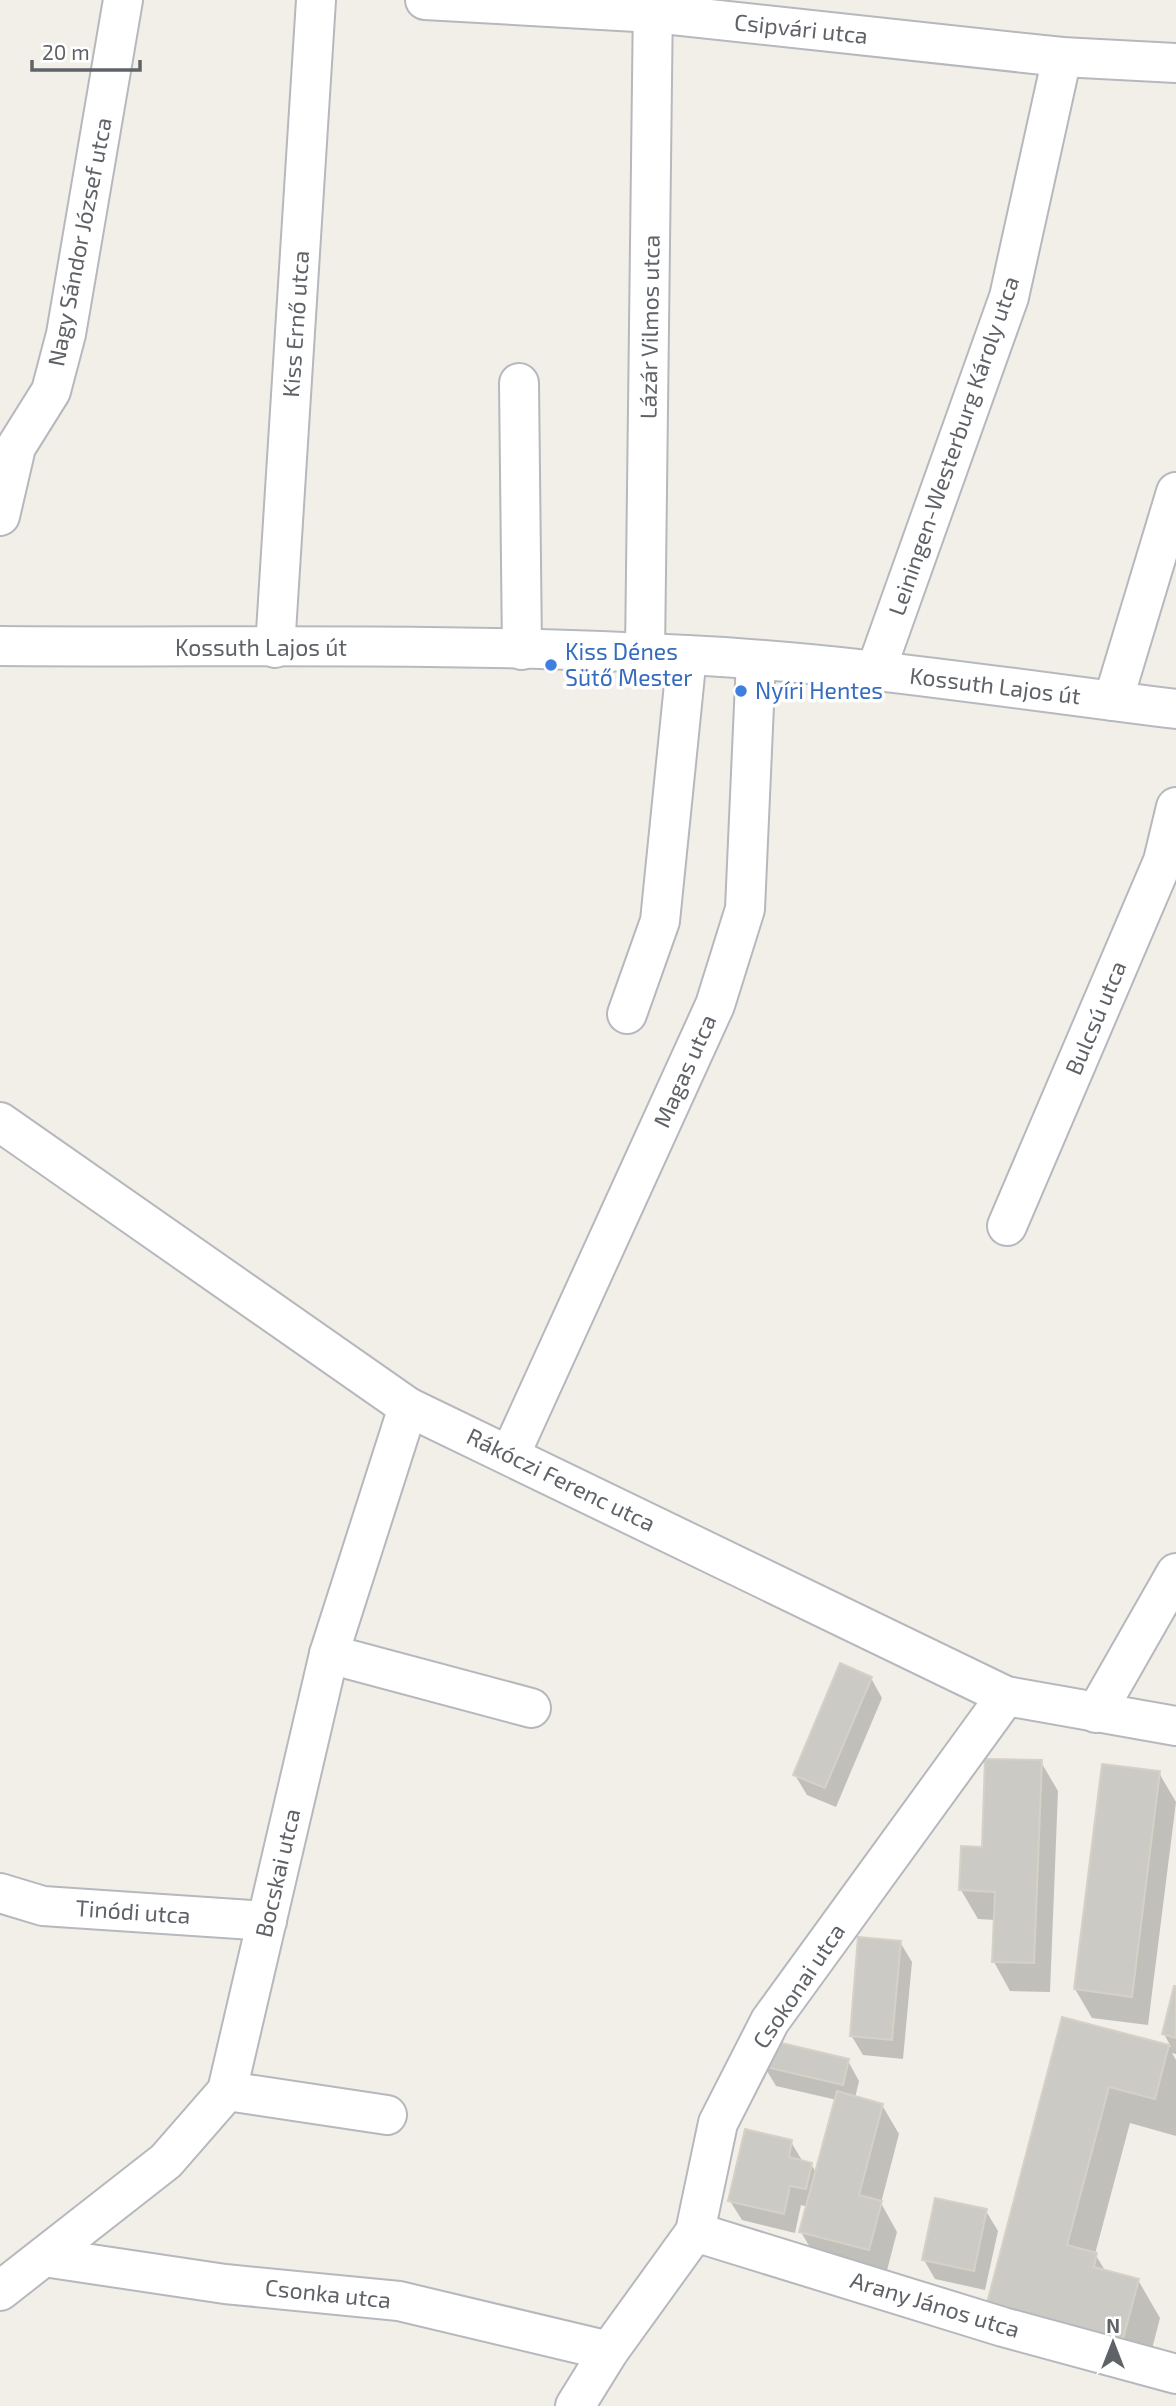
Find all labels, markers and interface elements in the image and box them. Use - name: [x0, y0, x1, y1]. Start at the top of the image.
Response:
- street label: Csipvári utca: [733, 7, 869, 49]
- scale bar: [32, 28, 140, 72]
- text: 20 m: [42, 39, 90, 64]
- street label: Nagy Sándor József utca: [41, 115, 117, 369]
- street label: Lázár Vilmos utca: [633, 235, 665, 419]
- street label: Kiss Ernő utca: [276, 250, 314, 398]
- street label: Leiningen-Westerburg Károly utca: [882, 272, 1024, 619]
- street label: Kossuth Lajos út: [175, 633, 347, 661]
- place label: Kiss Dénes Sütő Mester: [565, 637, 693, 691]
- marker: Kiss Dénes Sütő Mester: [543, 657, 559, 673]
- street label: Kossuth Lajos út: [908, 661, 1082, 709]
- place label: Nyíri Hentes: [755, 676, 883, 704]
- marker: Nyíri Hentes: [733, 683, 749, 699]
- street label: Bulcsú utca: [1059, 956, 1132, 1079]
- street label: Magas utca: [647, 1010, 721, 1131]
- street label: Rákóczi Ferenc utca: [463, 1421, 660, 1537]
- street label: Bocskai utca: [249, 1806, 305, 1940]
- street label: Tinódi utca: [75, 1893, 192, 1929]
- street label: Csokonai utca: [746, 1918, 850, 2053]
- street label: Arany János utca: [847, 2265, 1023, 2343]
- street label: Csonka utca: [264, 2272, 392, 2314]
- north arrow: [1078, 2308, 1148, 2378]
- text: N: [1106, 2314, 1120, 2337]

